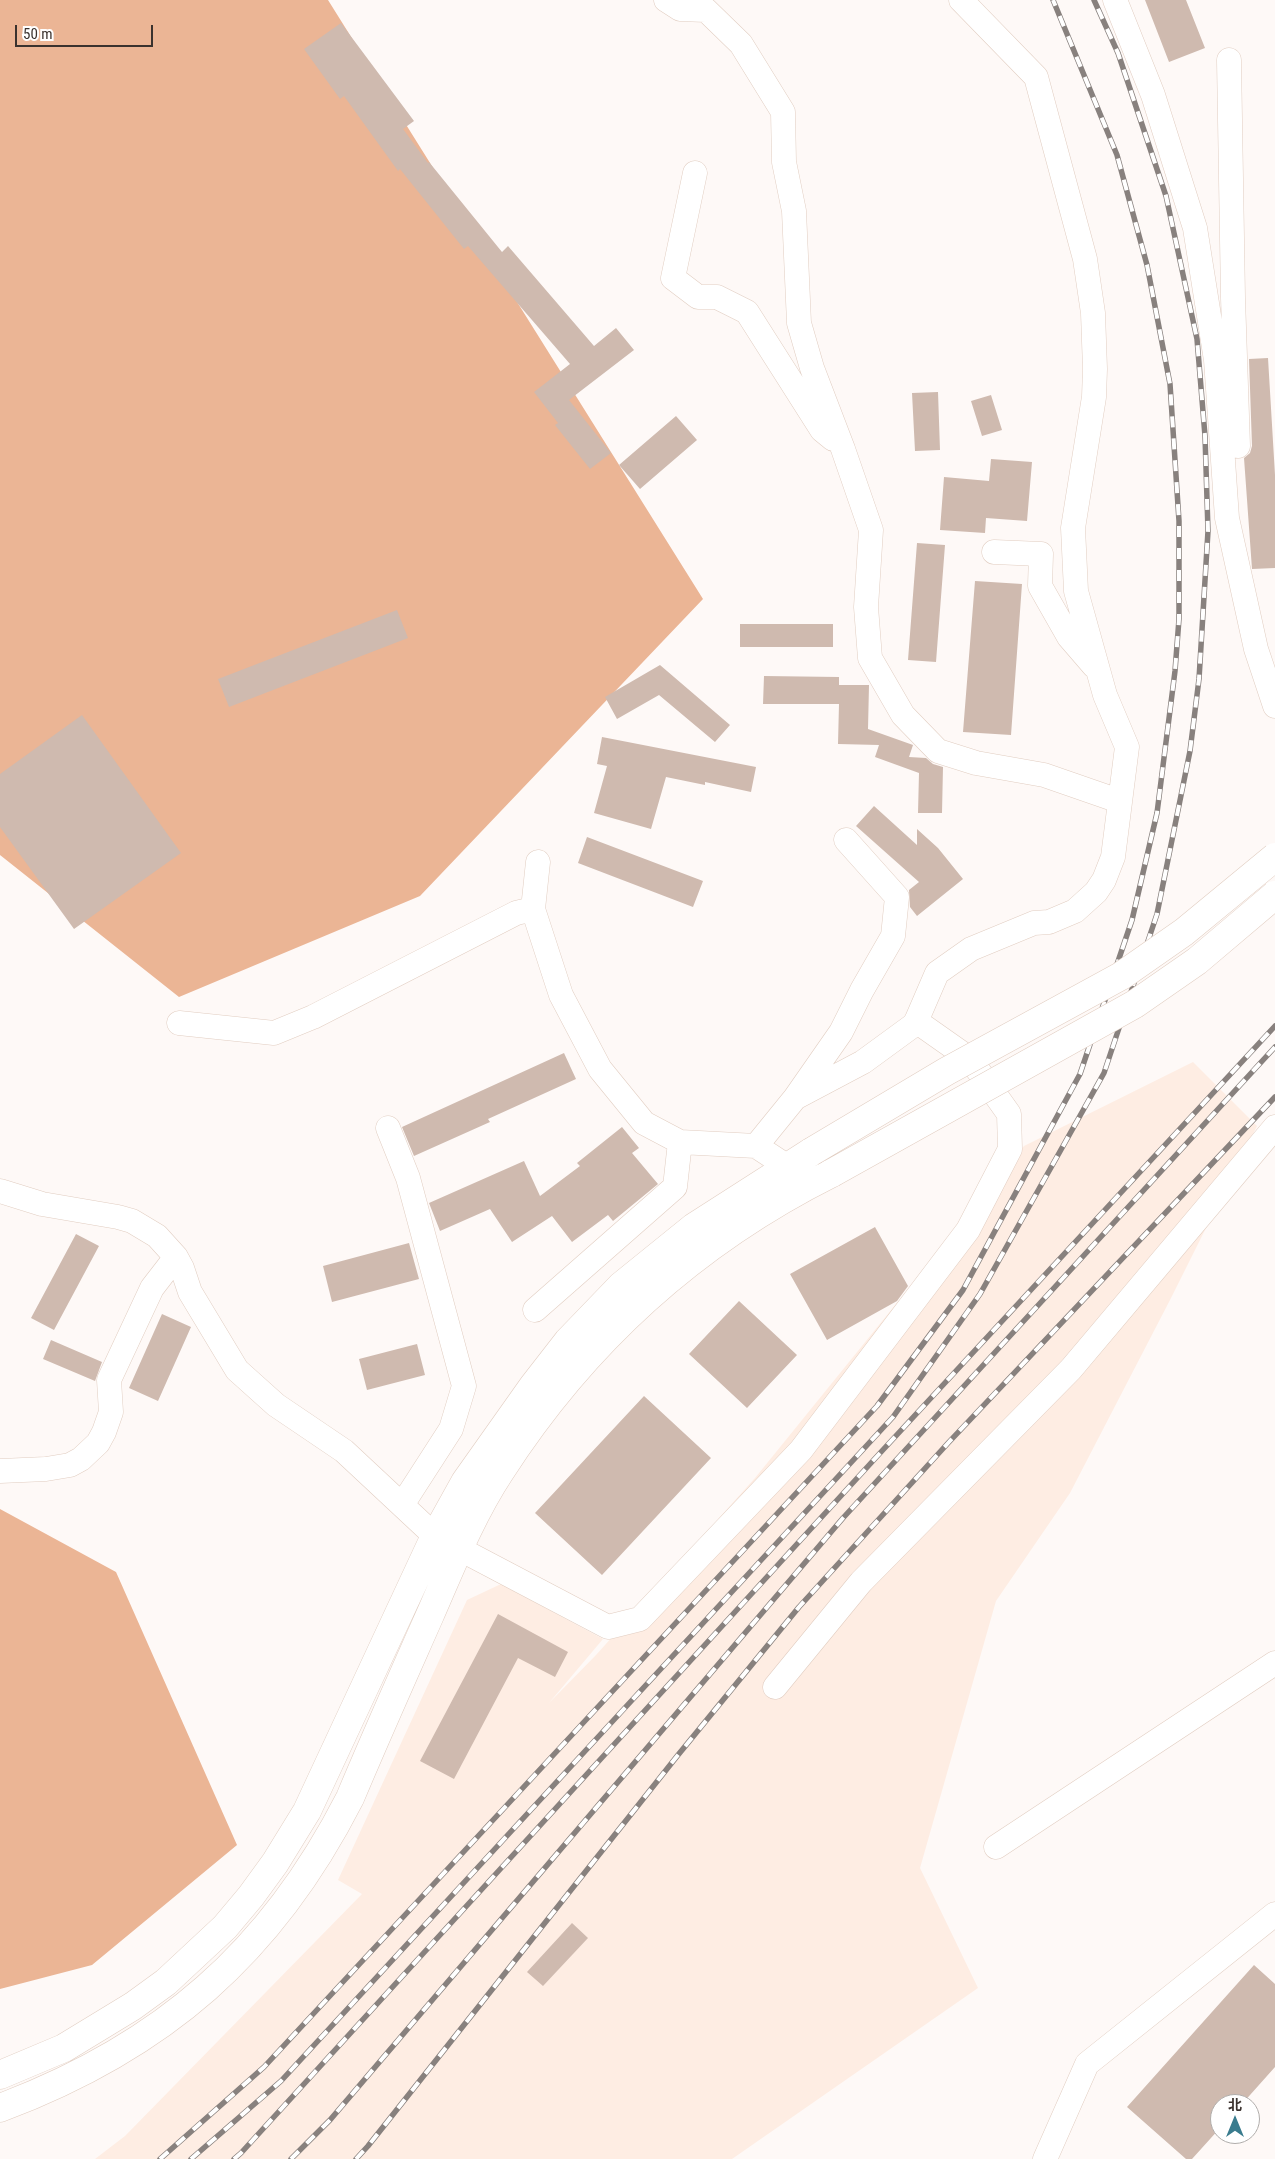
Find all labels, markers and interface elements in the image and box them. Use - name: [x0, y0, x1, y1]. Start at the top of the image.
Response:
- scale bar: [18, 15, 155, 47]
- text: 50 m: [23, 25, 53, 43]
- north arrow: [1210, 2094, 1260, 2144]
- text: 北: [1228, 2097, 1242, 2113]

